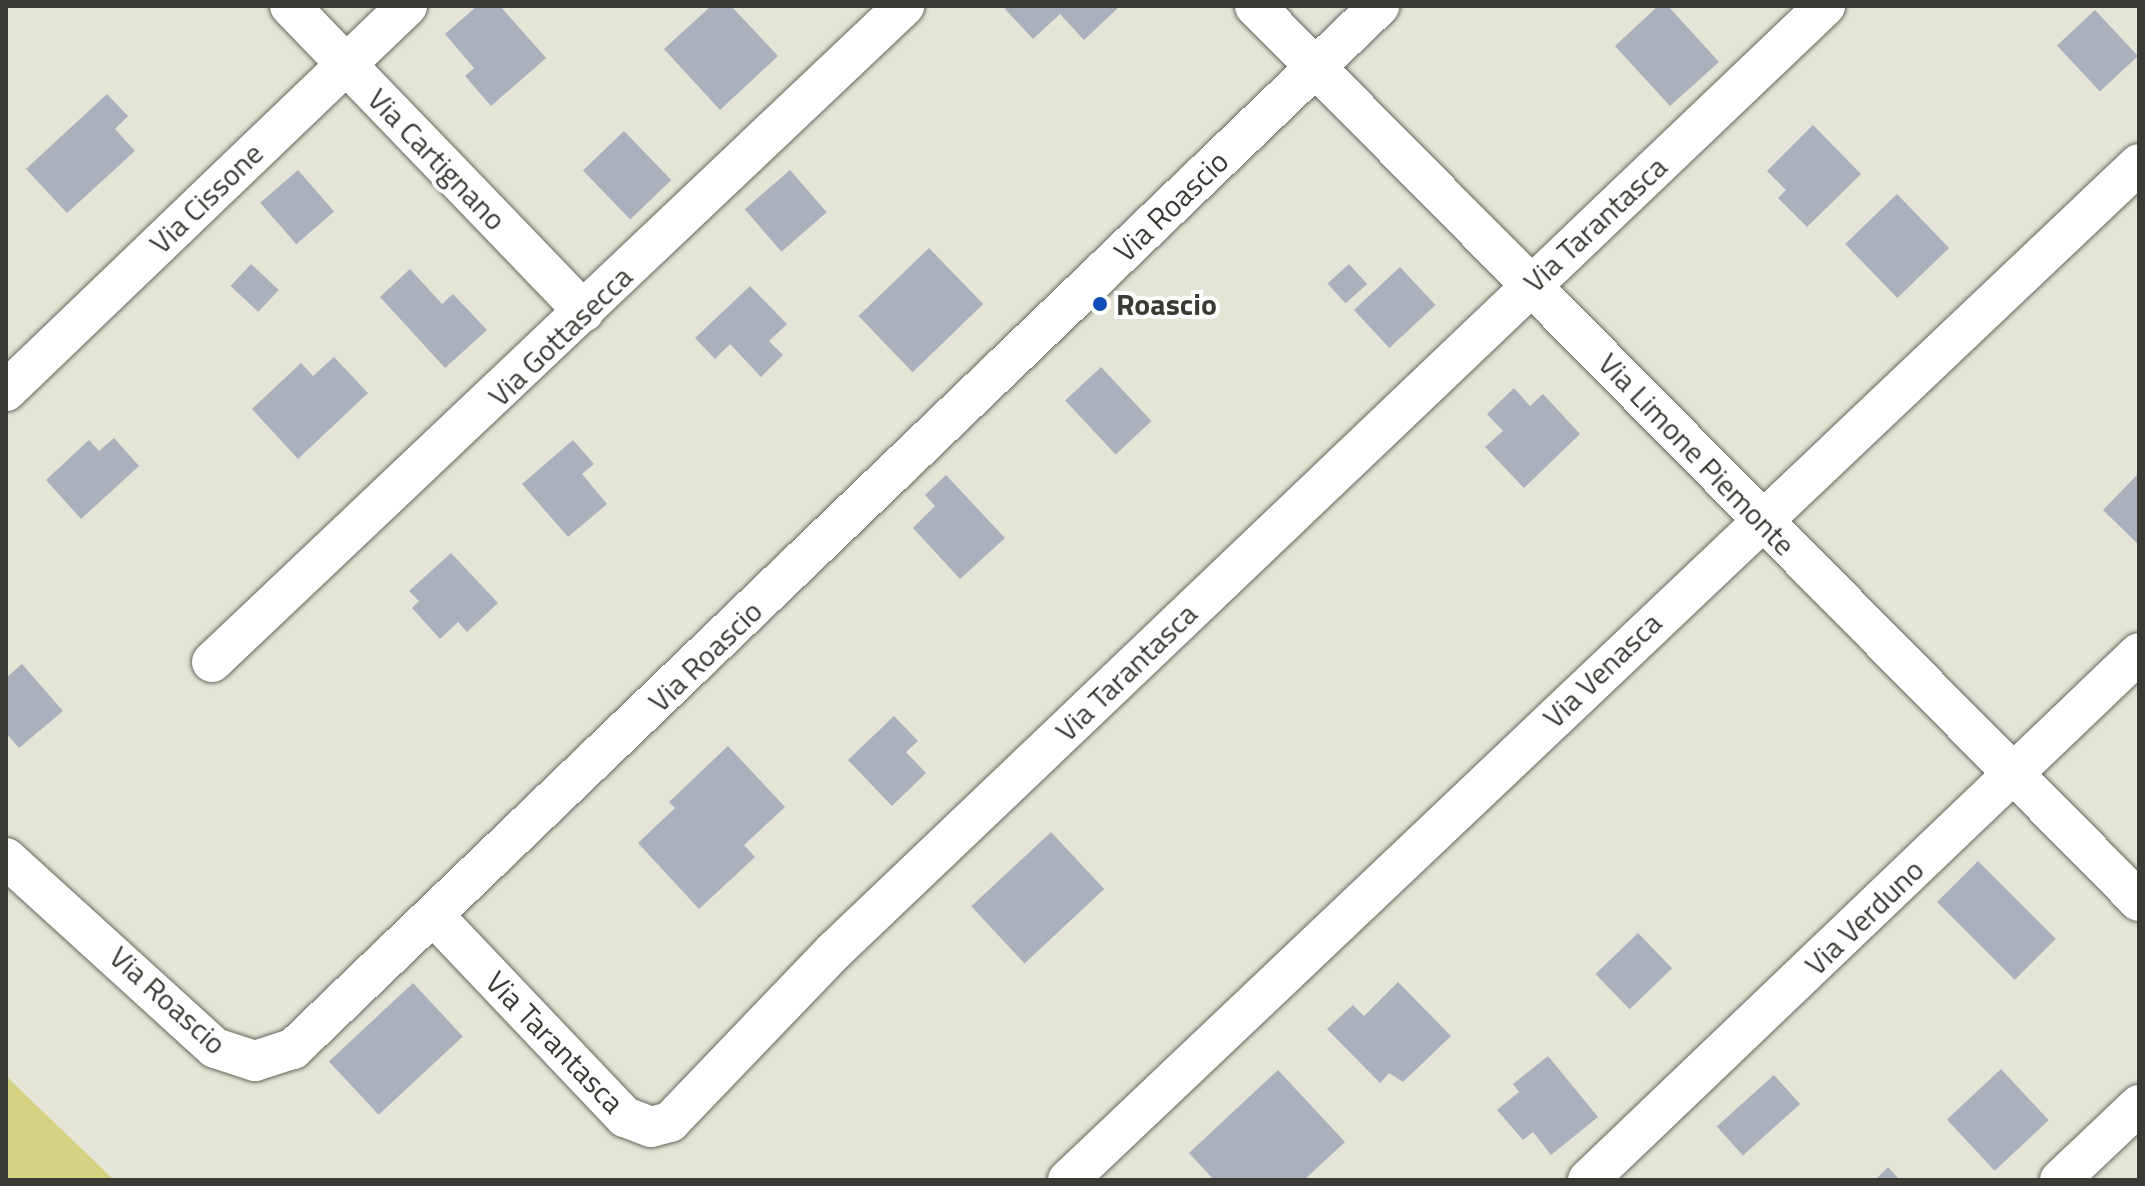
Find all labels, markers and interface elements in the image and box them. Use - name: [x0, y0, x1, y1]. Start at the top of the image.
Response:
- street label: Via Cartignano: [360, 81, 514, 237]
- street label: Via Cissone: [142, 135, 270, 261]
- street label: Via Roascio: [1107, 143, 1235, 269]
- street label: Via Tarantasca: [1516, 148, 1674, 300]
- street label: Via Gottasecca: [481, 258, 639, 414]
- place label: Roascio: [1116, 286, 1217, 322]
- marker: Roascio: [1091, 295, 1109, 313]
- street label: Via Limone Piemonte: [1591, 345, 1803, 563]
- street label: Via Roascio: [641, 593, 769, 719]
- street label: Via Tarantasca: [1048, 596, 1204, 748]
- street label: Via Venasca: [1535, 605, 1669, 735]
- street label: Via Verduno: [1797, 852, 1931, 982]
- street label: Via Roascio: [102, 938, 234, 1062]
- street label: Via Tarantasca: [479, 964, 631, 1120]

